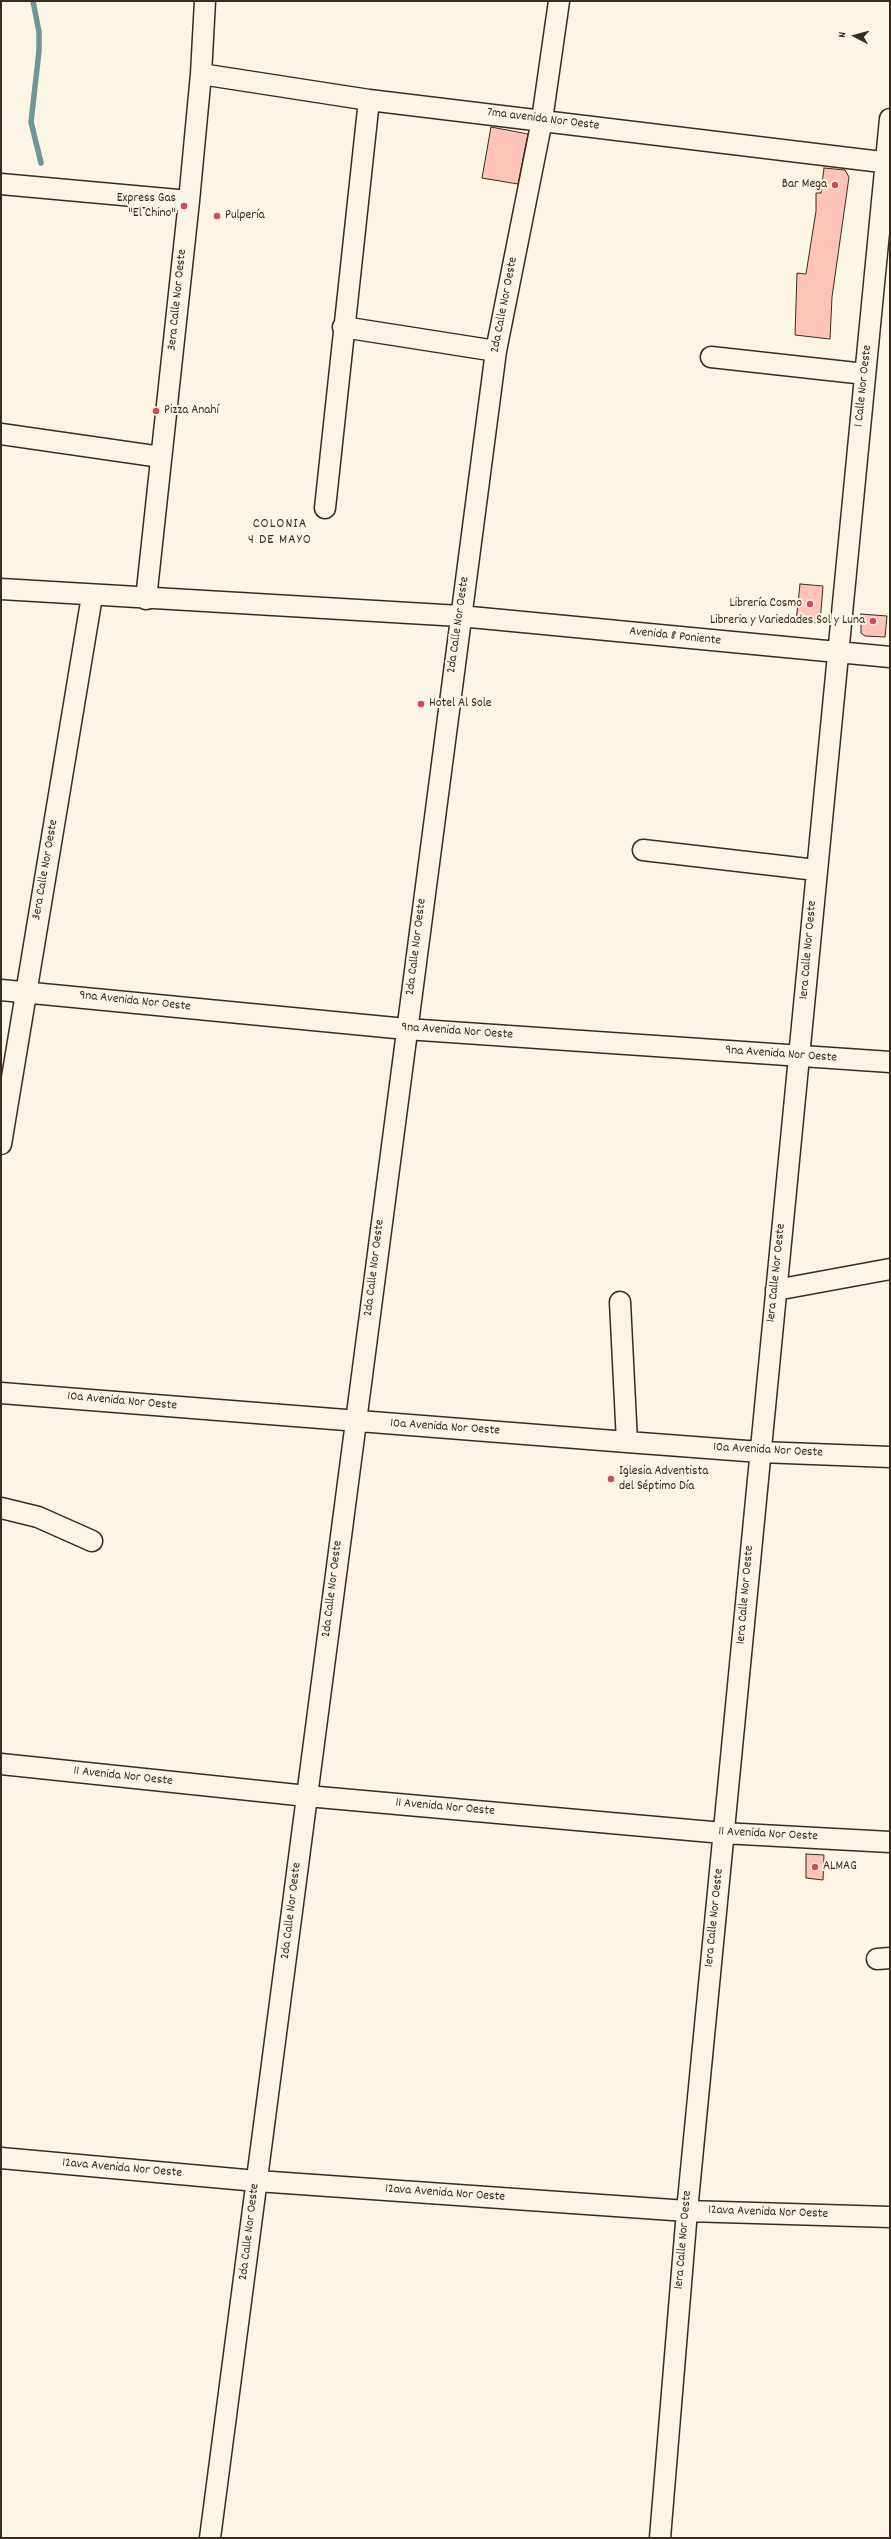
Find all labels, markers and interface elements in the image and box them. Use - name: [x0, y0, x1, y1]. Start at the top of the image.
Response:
- north arrow: [835, 16, 875, 56]
- text: N: [835, 31, 851, 38]
- street label: 7ma avenida Nor Oeste: [486, 105, 600, 135]
- place label: Bar Mega: [782, 177, 827, 193]
- marker: Bar Mega: [830, 180, 840, 190]
- place label: Express Gas "El Chino": [117, 191, 176, 222]
- marker: Express Gas "El Chino": [179, 201, 189, 211]
- place label: Pulpería: [225, 208, 265, 224]
- marker: Pulpería: [212, 211, 222, 221]
- street label: 3era Calle Nor Oeste: [165, 248, 191, 352]
- street label: 2da Calle Nor Oeste: [488, 256, 522, 354]
- street label: 1 Calle Nor Oeste: [852, 344, 876, 428]
- place label: Pizza Anahí: [164, 403, 219, 419]
- marker: Pizza Anahí: [151, 406, 161, 416]
- district label: COLONIA 4 DE MAYO: [248, 517, 312, 550]
- street label: 2da Calle Nor Oeste: [444, 576, 474, 674]
- place label: Librería Cosmo: [729, 596, 802, 612]
- marker: Librería Cosmo: [805, 599, 815, 609]
- place label: Libreria y Variedades Sol y Luna: [710, 613, 865, 629]
- marker: Libreria y Variedades Sol y Luna: [868, 616, 878, 626]
- street label: Avenida 8 Poniente: [628, 624, 722, 650]
- place label: Hotel Al Sole: [429, 696, 492, 712]
- marker: Hotel Al Sole: [416, 699, 426, 709]
- street label: 3era Calle Nor Oeste: [29, 818, 63, 922]
- street label: 2da Calle Nor Oeste: [403, 898, 431, 996]
- street label: 1era Calle Nor Oeste: [797, 900, 821, 1000]
- street label: 9na Avenida Nor Oeste: [78, 988, 192, 1016]
- street label: 9na Avenida Nor Oeste: [401, 1020, 513, 1044]
- street label: 9na Avenida Nor Oeste: [725, 1043, 837, 1067]
- street label: 2da Calle Nor Oeste: [361, 1219, 389, 1317]
- street label: 1era Calle Nor Oeste: [764, 1223, 790, 1323]
- street label: 10a Avenida Nor Oeste: [67, 1389, 177, 1415]
- street label: 10a Avenida Nor Oeste: [390, 1416, 500, 1440]
- street label: 10a Avenida Nor Oeste: [713, 1440, 823, 1462]
- place label: Iglesia Adventista del Séptimo Día: [619, 1464, 708, 1495]
- marker: Iglesia Adventista del Séptimo Día: [606, 1474, 616, 1484]
- street label: 2da Calle Nor Oeste: [319, 1540, 347, 1638]
- street label: 1era Calle Nor Oeste: [734, 1545, 758, 1645]
- street label: 11 Avenida Nor Oeste: [73, 1764, 173, 1790]
- street label: 11 Avenida Nor Oeste: [395, 1796, 495, 1820]
- street label: 11 Avenida Nor Oeste: [718, 1825, 818, 1845]
- place label: ALMAG: [823, 1859, 857, 1875]
- street label: 2da Calle Nor Oeste: [278, 1862, 306, 1960]
- marker: ALMAG: [810, 1862, 820, 1872]
- street label: 1era Calle Nor Oeste: [702, 1868, 728, 1968]
- street label: 12ava Avenida Nor Oeste: [62, 2156, 182, 2182]
- street label: 12ava Avenida Nor Oeste: [385, 2182, 505, 2206]
- street label: 2da Calle Nor Oeste: [236, 2183, 264, 2281]
- street label: 1era Calle Nor Oeste: [672, 2190, 696, 2290]
- street label: 12ava Avenida Nor Oeste: [708, 2203, 828, 2223]

